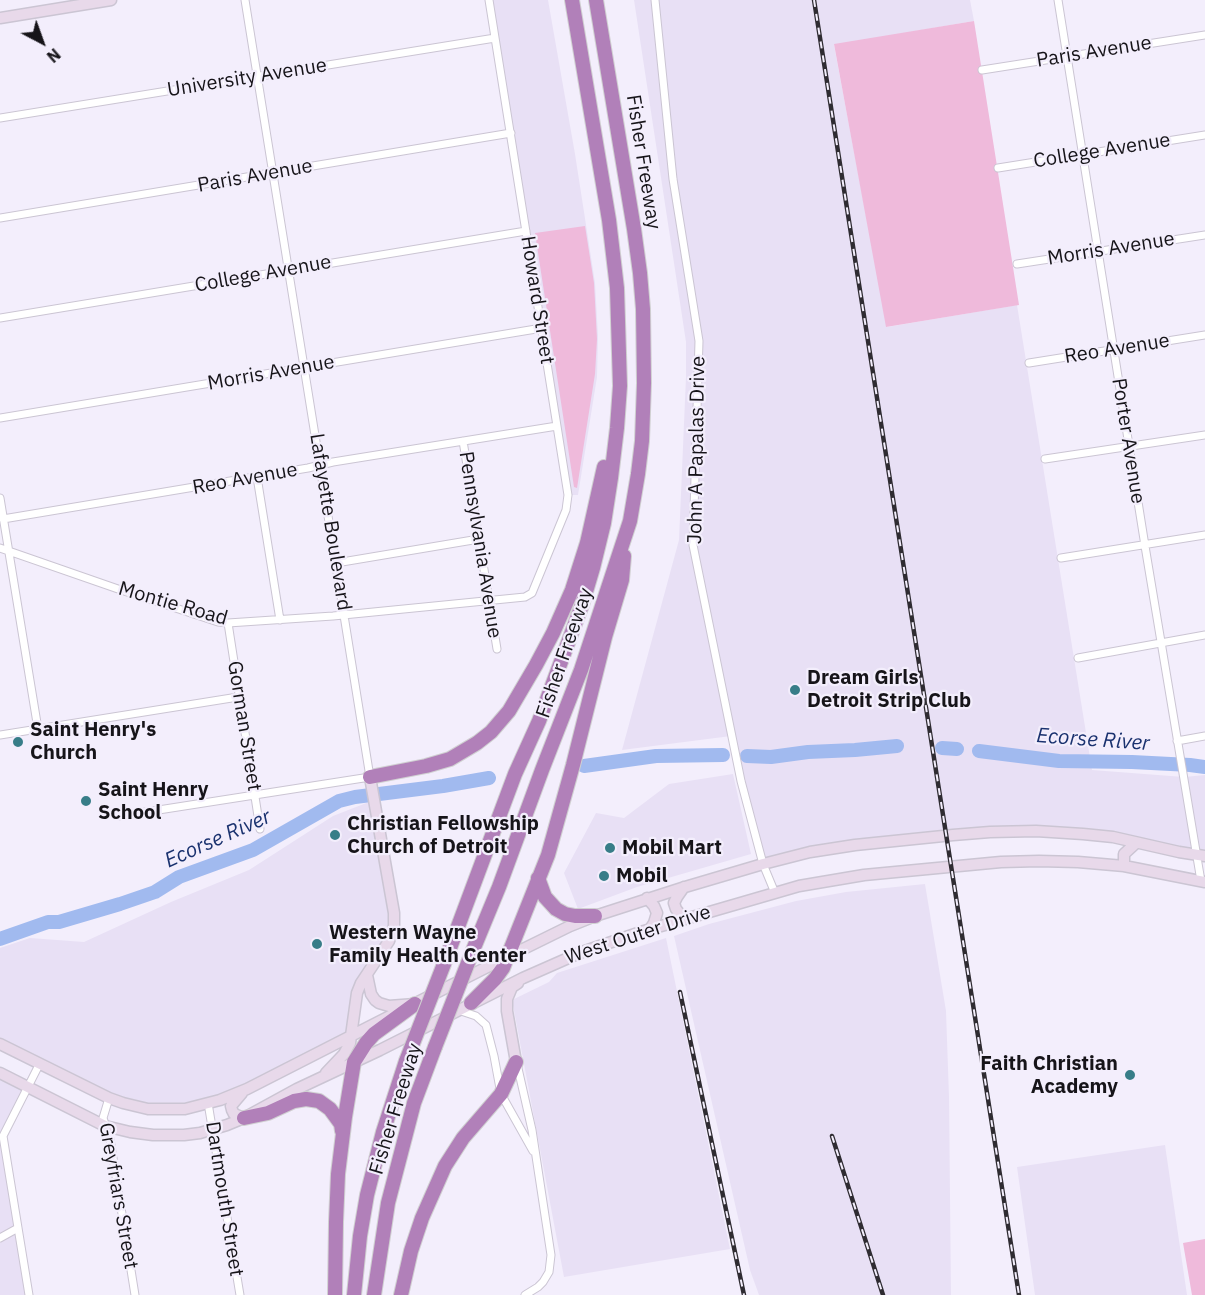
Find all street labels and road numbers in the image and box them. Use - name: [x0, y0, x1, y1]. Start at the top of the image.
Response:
- street label: Paris Avenue: [1035, 31, 1153, 73]
- street label: University Avenue: [166, 54, 328, 102]
- street label: Fisher Freeway: [621, 93, 665, 231]
- street label: College Avenue: [1032, 128, 1172, 174]
- street label: Paris Avenue: [196, 154, 314, 198]
- street label: Morris Avenue: [1046, 227, 1176, 271]
- street label: Howard Street: [515, 234, 559, 366]
- street label: College Avenue: [193, 250, 333, 298]
- street label: Reo Avenue: [1063, 329, 1171, 369]
- street label: Morris Avenue: [206, 350, 336, 396]
- street label: John A Papalas Drive: [683, 356, 711, 544]
- street label: Porter Avenue: [1106, 376, 1150, 506]
- street label: Lafayette Boulevard: [304, 432, 356, 612]
- street label: Pennsylvania Avenue: [453, 450, 507, 640]
- street label: Reo Avenue: [191, 458, 299, 500]
- street label: Montie Road: [116, 577, 230, 631]
- street label: Fisher Freeway: [532, 585, 598, 721]
- street label: Gorman Street: [222, 659, 266, 793]
- street label: West Outer Drive: [562, 900, 714, 970]
- street label: Fisher Freeway: [365, 1040, 427, 1178]
- street label: Dartmouth Street: [200, 1120, 248, 1278]
- street label: Greyfriars Street: [93, 1121, 143, 1271]

